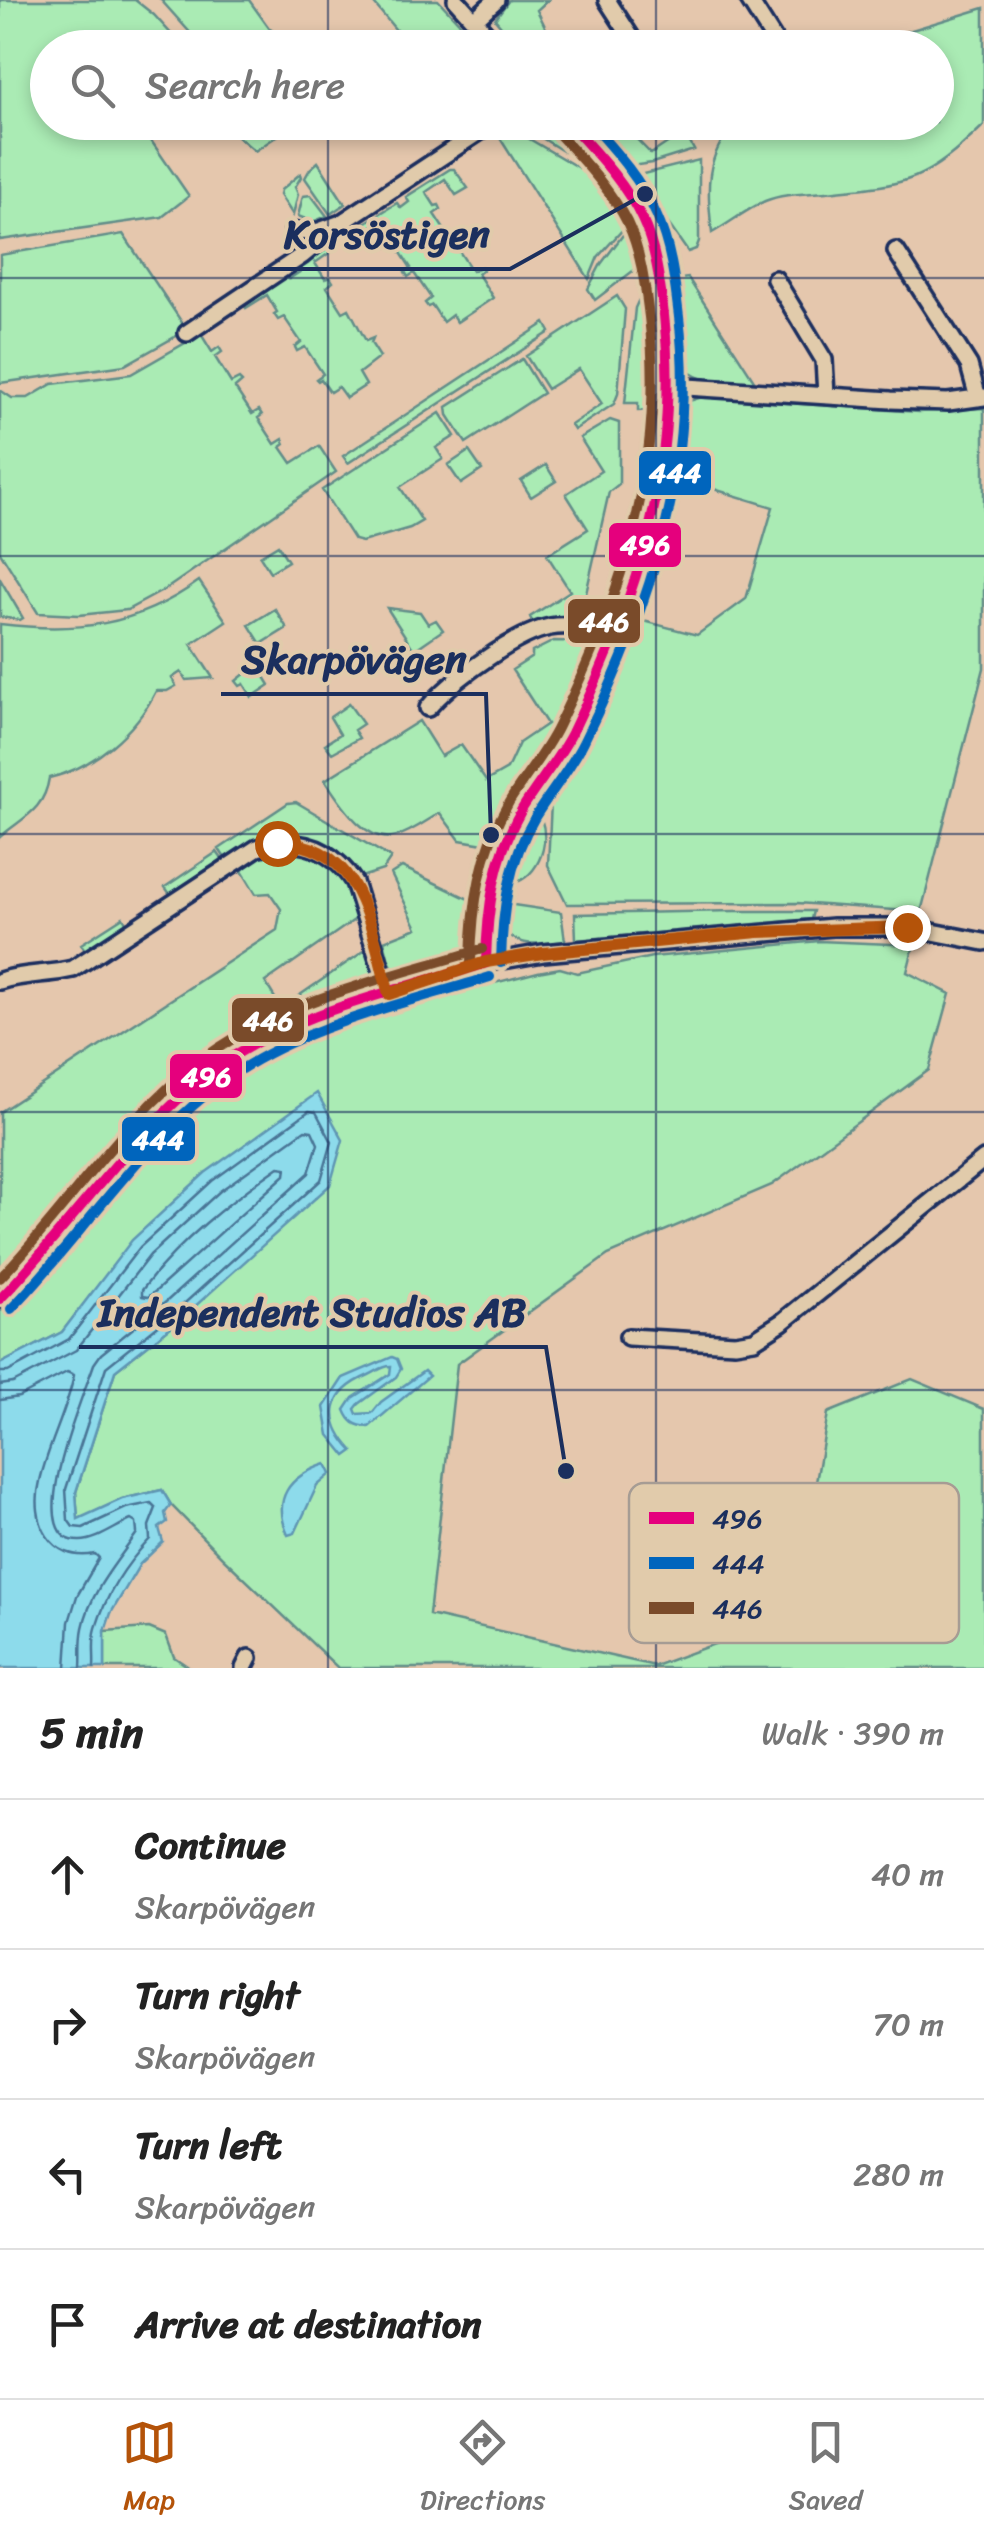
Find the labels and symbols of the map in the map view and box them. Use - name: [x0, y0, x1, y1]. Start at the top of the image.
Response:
- callout: Korsöstigen: [264, 199, 510, 269]
- text: Korsöstigen: [283, 199, 490, 270]
- text: 444: [649, 448, 702, 497]
- line badge: 444: [637, 449, 713, 497]
- text: 496: [620, 520, 670, 569]
- line badge: 496: [607, 521, 683, 569]
- line badge: 446: [566, 597, 642, 645]
- text: 446: [579, 597, 630, 646]
- callout: Skarpövägen: [221, 624, 486, 694]
- text: Skarpövägen: [240, 624, 467, 695]
- route start: [255, 821, 301, 867]
- route end: [885, 905, 931, 951]
- line badge: 446: [230, 996, 306, 1044]
- text: 446: [243, 996, 294, 1045]
- line badge: 496: [168, 1052, 244, 1100]
- text: 496: [181, 1052, 231, 1101]
- line badge: 444: [120, 1115, 197, 1163]
- text: 444: [132, 1115, 185, 1164]
- callout: Independent Studios AB: [79, 1277, 546, 1347]
- text: Independent Studios AB: [96, 1277, 526, 1348]
- legend: [629, 1483, 959, 1643]
- text: 496: [712, 1494, 763, 1543]
- text: 444: [712, 1539, 765, 1588]
- text: 446: [712, 1584, 763, 1633]

